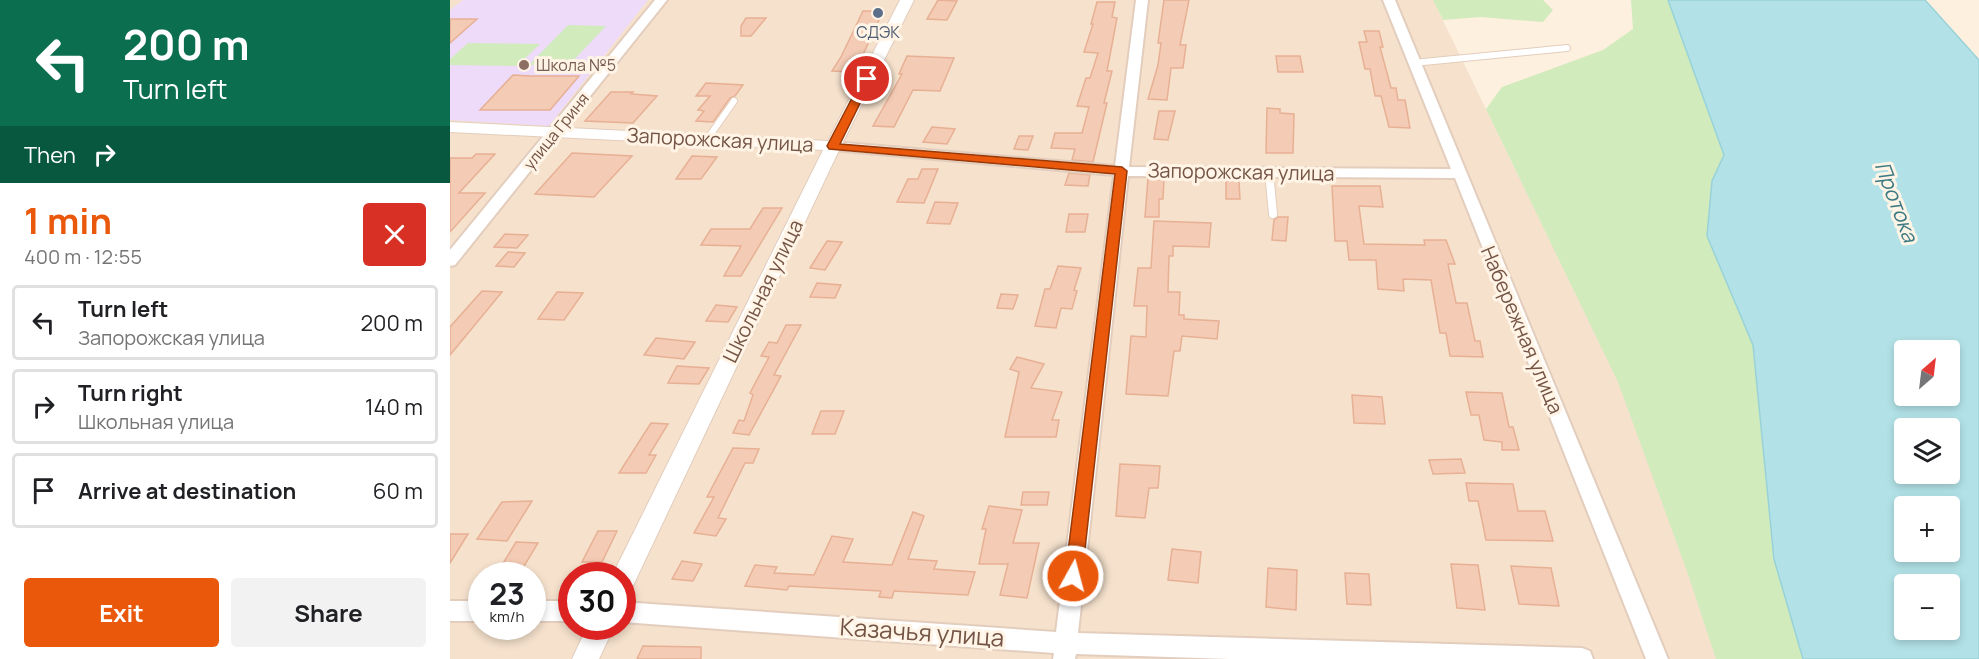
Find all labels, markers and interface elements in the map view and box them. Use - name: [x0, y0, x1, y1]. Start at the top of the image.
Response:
- marker: СДЭК: [871, 6, 885, 20]
- text: 200 m: [123, 15, 249, 73]
- place label: СДЭК: [856, 21, 900, 43]
- icon: left: [24, 24, 102, 102]
- pin: [841, 53, 892, 104]
- place label: Школа №5: [536, 54, 616, 76]
- marker: Школа №5: [517, 58, 531, 72]
- icon: arrive: [850, 62, 883, 95]
- text: Turn left: [123, 70, 227, 107]
- street label: улица Гриня: [518, 88, 594, 174]
- street label: Запорожская улица: [626, 121, 814, 158]
- icon: right: [88, 138, 121, 171]
- text: Then: [24, 140, 76, 170]
- street label: Запорожская улица: [1147, 156, 1335, 187]
- water label: Протока: [1869, 157, 1926, 247]
- text: 1 min: [24, 196, 112, 245]
- button: close: [363, 203, 426, 266]
- street label: Школьная улица: [716, 215, 809, 367]
- street label: Набережная улица: [1475, 242, 1570, 418]
- text: 400 m · 12:55: [24, 243, 142, 270]
- text: Turn left: [78, 294, 168, 324]
- icon: left: [27, 306, 60, 339]
- text: 200 m: [361, 308, 423, 338]
- text: Запорожская улица: [78, 324, 265, 351]
- north arrow: [1894, 340, 1960, 406]
- map controls: [1894, 340, 1960, 640]
- text: Turn right: [78, 378, 183, 408]
- icon: right: [27, 390, 60, 423]
- text: 140 m: [365, 392, 423, 422]
- text: Школьная улица: [78, 408, 234, 435]
- button: layers: [1894, 418, 1960, 484]
- icon: arrive: [27, 474, 60, 507]
- text: Arrive at destination: [78, 476, 296, 506]
- text: 60 m: [373, 476, 423, 506]
- button: +: [1894, 496, 1960, 562]
- position arrow: [1041, 544, 1105, 608]
- speed limit sign: 30: [558, 562, 636, 640]
- text: 23: [489, 573, 525, 614]
- button: −: [1894, 574, 1960, 640]
- button: Exit: [24, 578, 219, 647]
- button: Share: [231, 578, 426, 647]
- text: km/h: [490, 606, 524, 627]
- street label: Казачья улица: [839, 609, 1005, 654]

